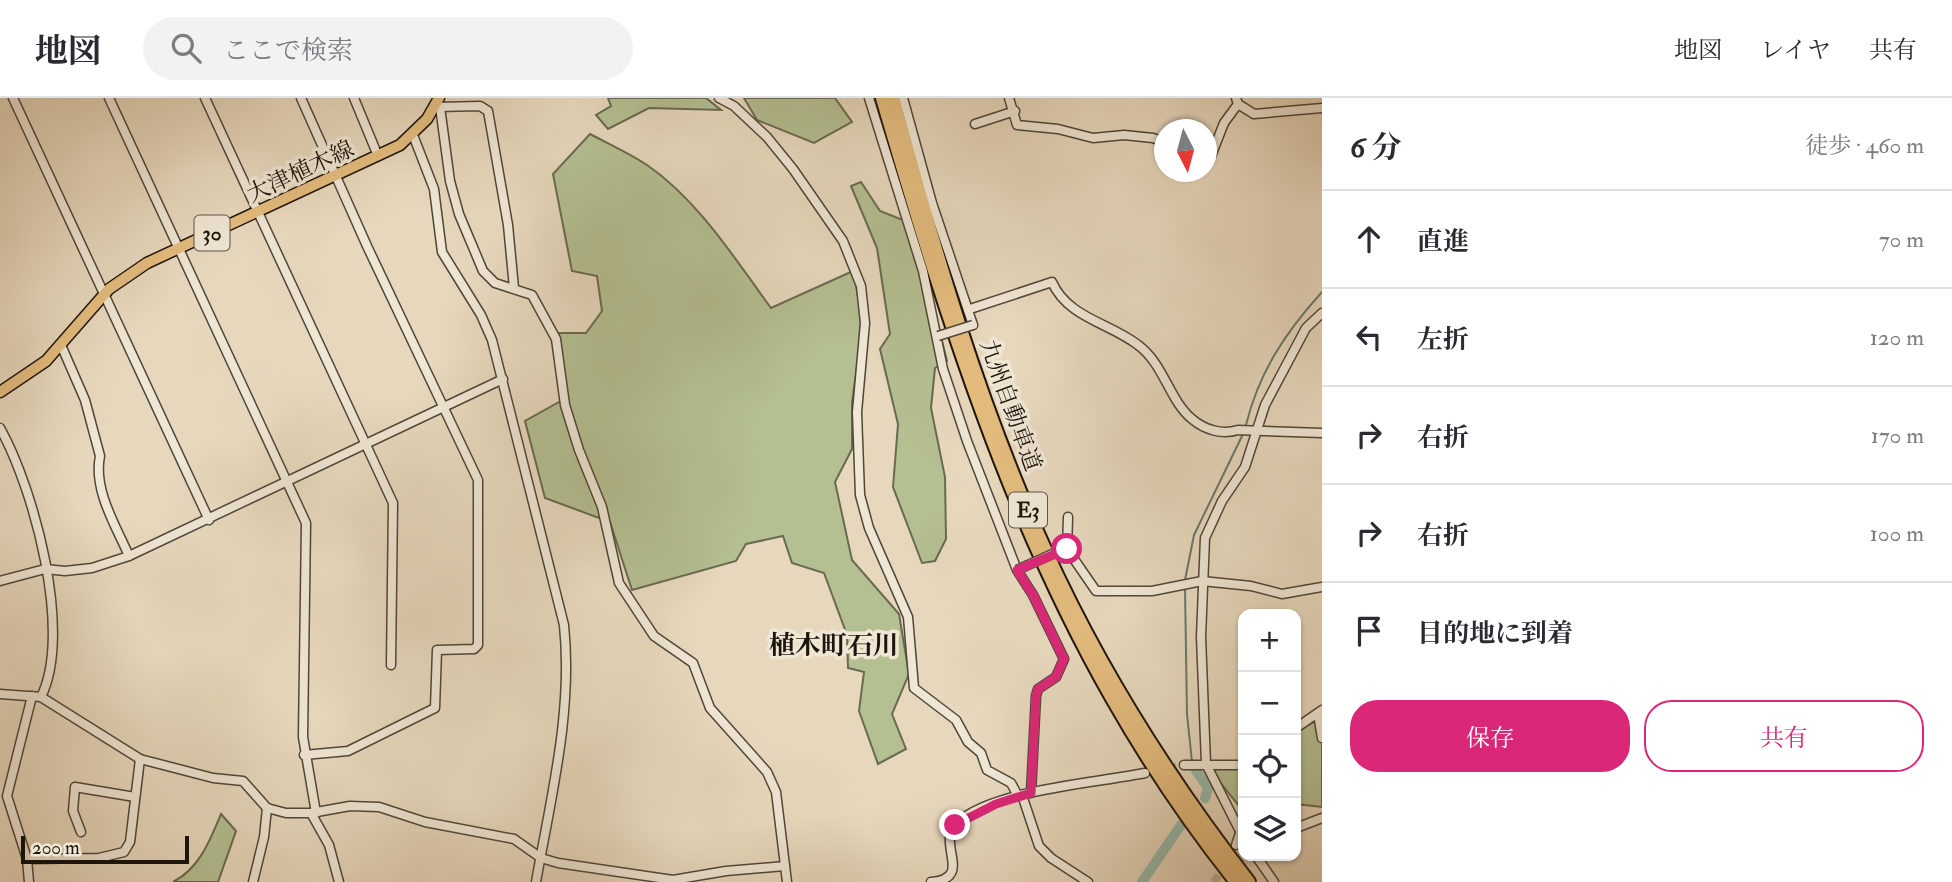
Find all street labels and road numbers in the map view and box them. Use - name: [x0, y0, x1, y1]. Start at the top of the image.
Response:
- street label: 大津植木線: [242, 134, 358, 209]
- road number: 30: [194, 216, 230, 250]
- street label: 九州自動車道: [973, 335, 1048, 475]
- road number: E3: [1009, 492, 1047, 528]

